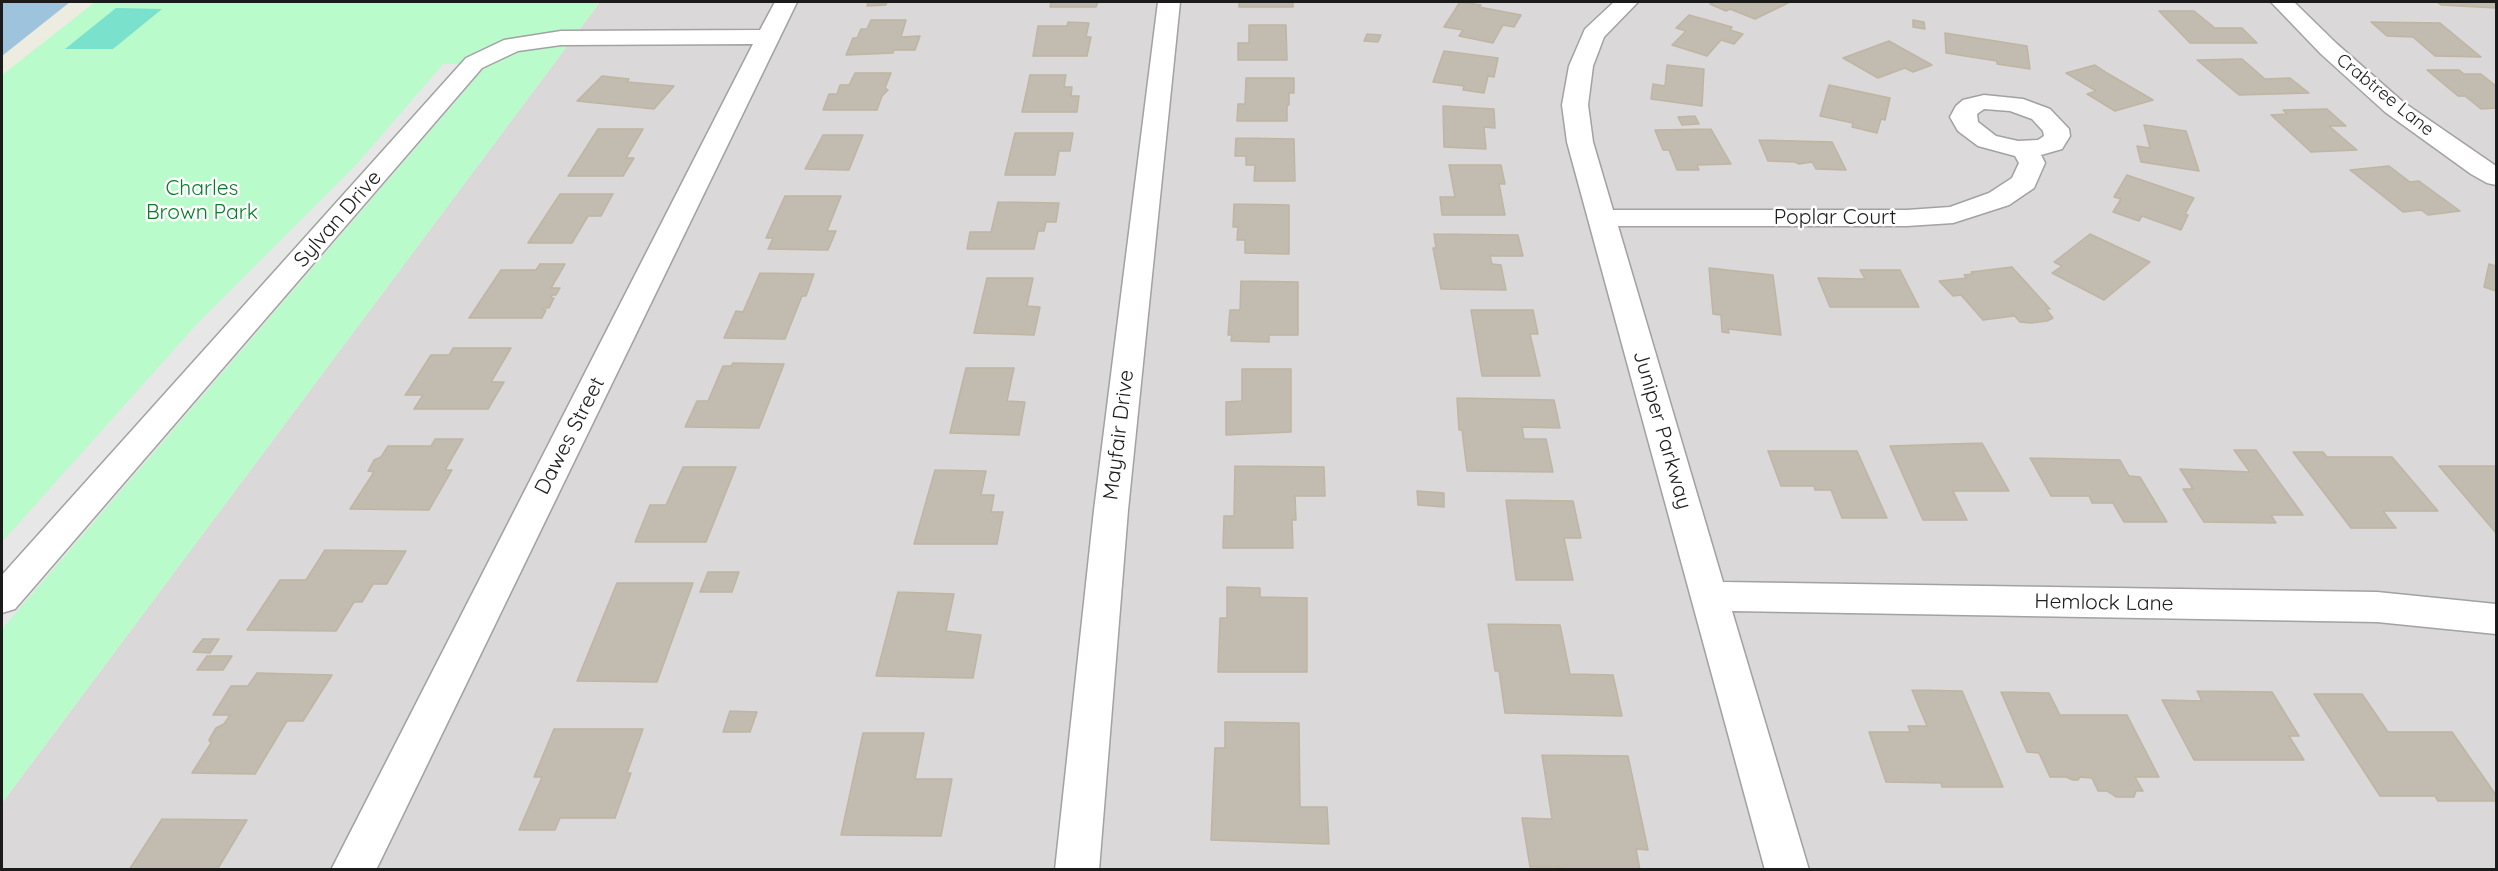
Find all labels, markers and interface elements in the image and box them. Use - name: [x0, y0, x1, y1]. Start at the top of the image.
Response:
- street label: Crabtree Lane: [2332, 49, 2438, 141]
- street label: Sylvan Drive: [289, 165, 387, 273]
- park label: Charles Brown Park: [146, 176, 258, 226]
- street label: Poplar Court: [1774, 205, 1896, 231]
- street label: Juniper Parkway: [1627, 348, 1697, 512]
- street label: Mayfair Drive: [1099, 368, 1139, 502]
- street label: Dawes Street: [530, 373, 610, 499]
- street label: Hemlock Lane: [2034, 589, 2174, 617]

